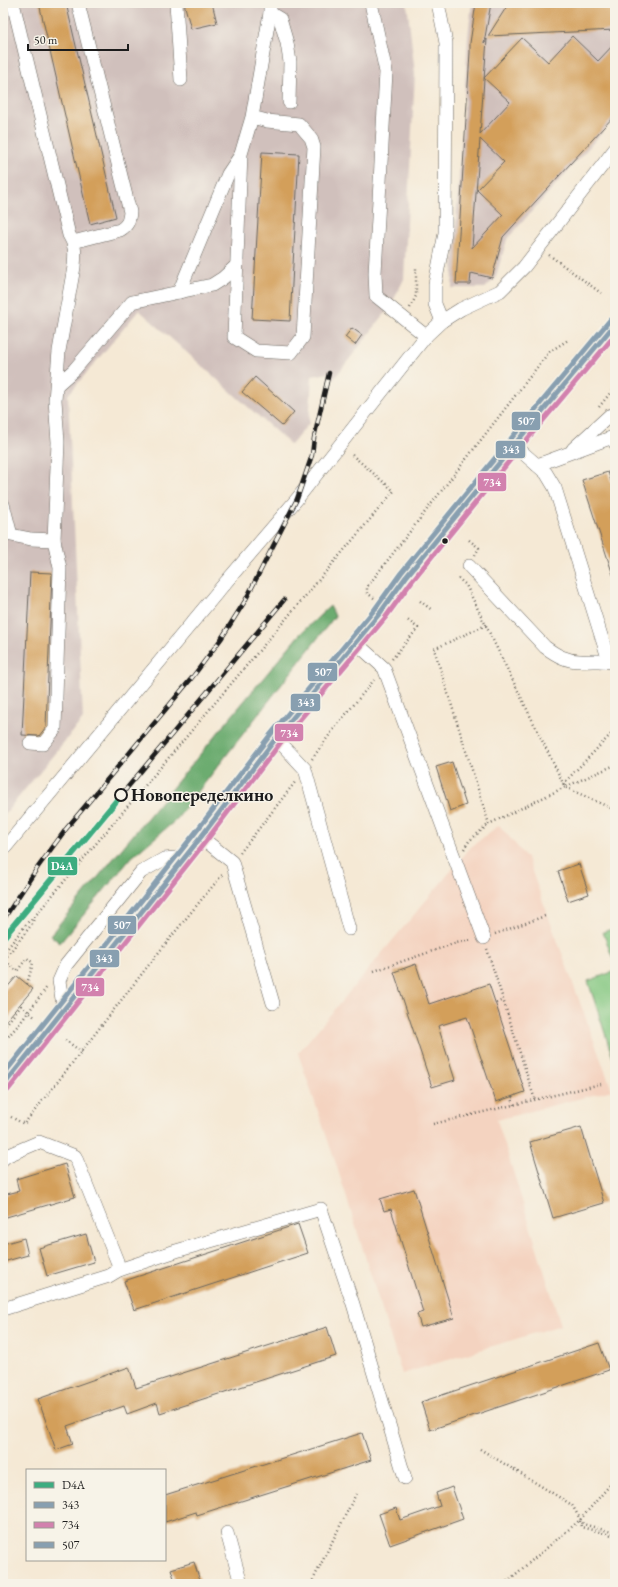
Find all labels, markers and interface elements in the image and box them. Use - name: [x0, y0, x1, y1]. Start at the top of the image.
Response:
- scale bar: [28, 26, 128, 52]
- text: 50 m: [34, 32, 58, 48]
- line badge: 507: [511, 411, 541, 431]
- text: 507: [517, 414, 535, 428]
- line badge: 343: [495, 440, 526, 459]
- text: 343: [502, 442, 520, 456]
- line badge: 734: [477, 472, 507, 492]
- text: 734: [483, 475, 501, 489]
- unlabelled marker: [440, 536, 450, 546]
- line badge: 507: [307, 662, 338, 682]
- text: 507: [314, 665, 332, 679]
- line badge: 343: [290, 693, 321, 712]
- text: 343: [297, 695, 315, 709]
- line badge: 734: [274, 723, 304, 742]
- text: 734: [280, 726, 298, 740]
- place label: Новопеределкино: [131, 783, 273, 806]
- marker: Новопеределкино: [114, 788, 128, 802]
- line badge: D4А: [47, 856, 78, 876]
- text: D4А: [51, 859, 73, 873]
- line badge: 507: [107, 915, 137, 935]
- text: 507: [113, 918, 131, 932]
- line badge: 343: [89, 949, 120, 968]
- text: 343: [95, 951, 113, 965]
- line badge: 734: [75, 977, 105, 997]
- text: 734: [81, 980, 99, 994]
- legend: [26, 1469, 166, 1561]
- text: D4А: [62, 1477, 86, 1493]
- text: 343: [62, 1497, 80, 1513]
- text: 734: [62, 1517, 80, 1533]
- text: 507: [62, 1537, 80, 1553]

